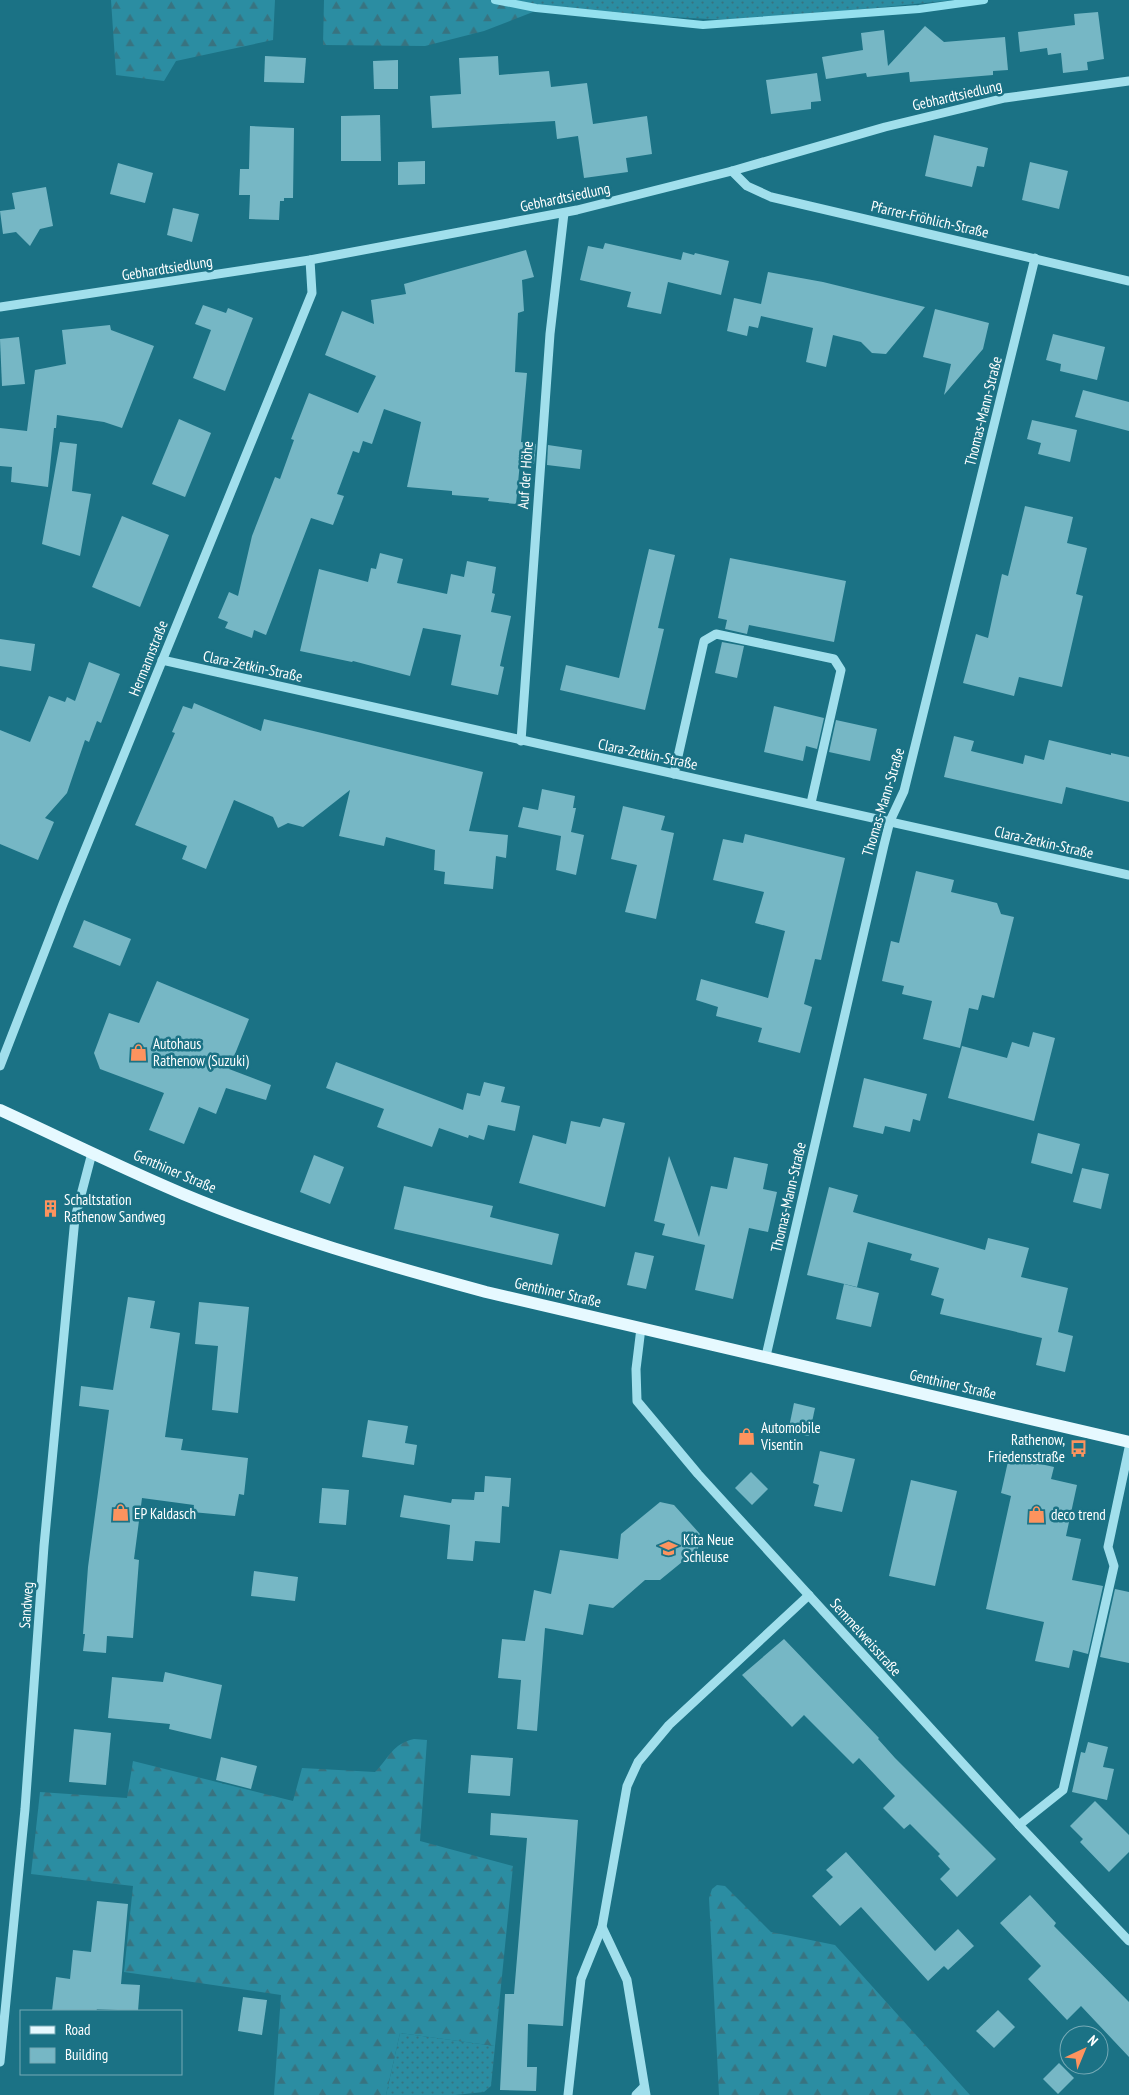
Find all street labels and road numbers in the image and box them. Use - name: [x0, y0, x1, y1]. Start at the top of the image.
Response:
- street label: Gebhardtsiedlung: [910, 75, 1004, 115]
- street label: Gebhardtsiedlung: [518, 178, 612, 216]
- street label: Pfarrer-Fröhlich-Straße: [869, 196, 991, 242]
- street label: Gebhardtsiedlung: [120, 251, 214, 285]
- street label: Thomas-Mann-Straße: [960, 354, 1006, 468]
- street label: Auf der Höhe: [513, 440, 537, 510]
- street label: Hermannstraße: [124, 617, 172, 699]
- street label: Clara-Zetkin-Straße: [201, 646, 305, 686]
- street label: Clara-Zetkin-Straße: [596, 734, 700, 774]
- street label: Thomas-Mann-Straße: [858, 746, 908, 858]
- street label: Clara-Zetkin-Straße: [992, 821, 1096, 863]
- street label: Thomas-Mann-Straße: [766, 1140, 810, 1254]
- street label: Genthiner Straße: [131, 1145, 219, 1197]
- street label: Genthiner Straße: [513, 1273, 603, 1311]
- street label: Genthiner Straße: [908, 1365, 998, 1403]
- street label: Sandweg: [15, 1581, 37, 1629]
- street label: Semmelweisstraße: [826, 1594, 906, 1680]

